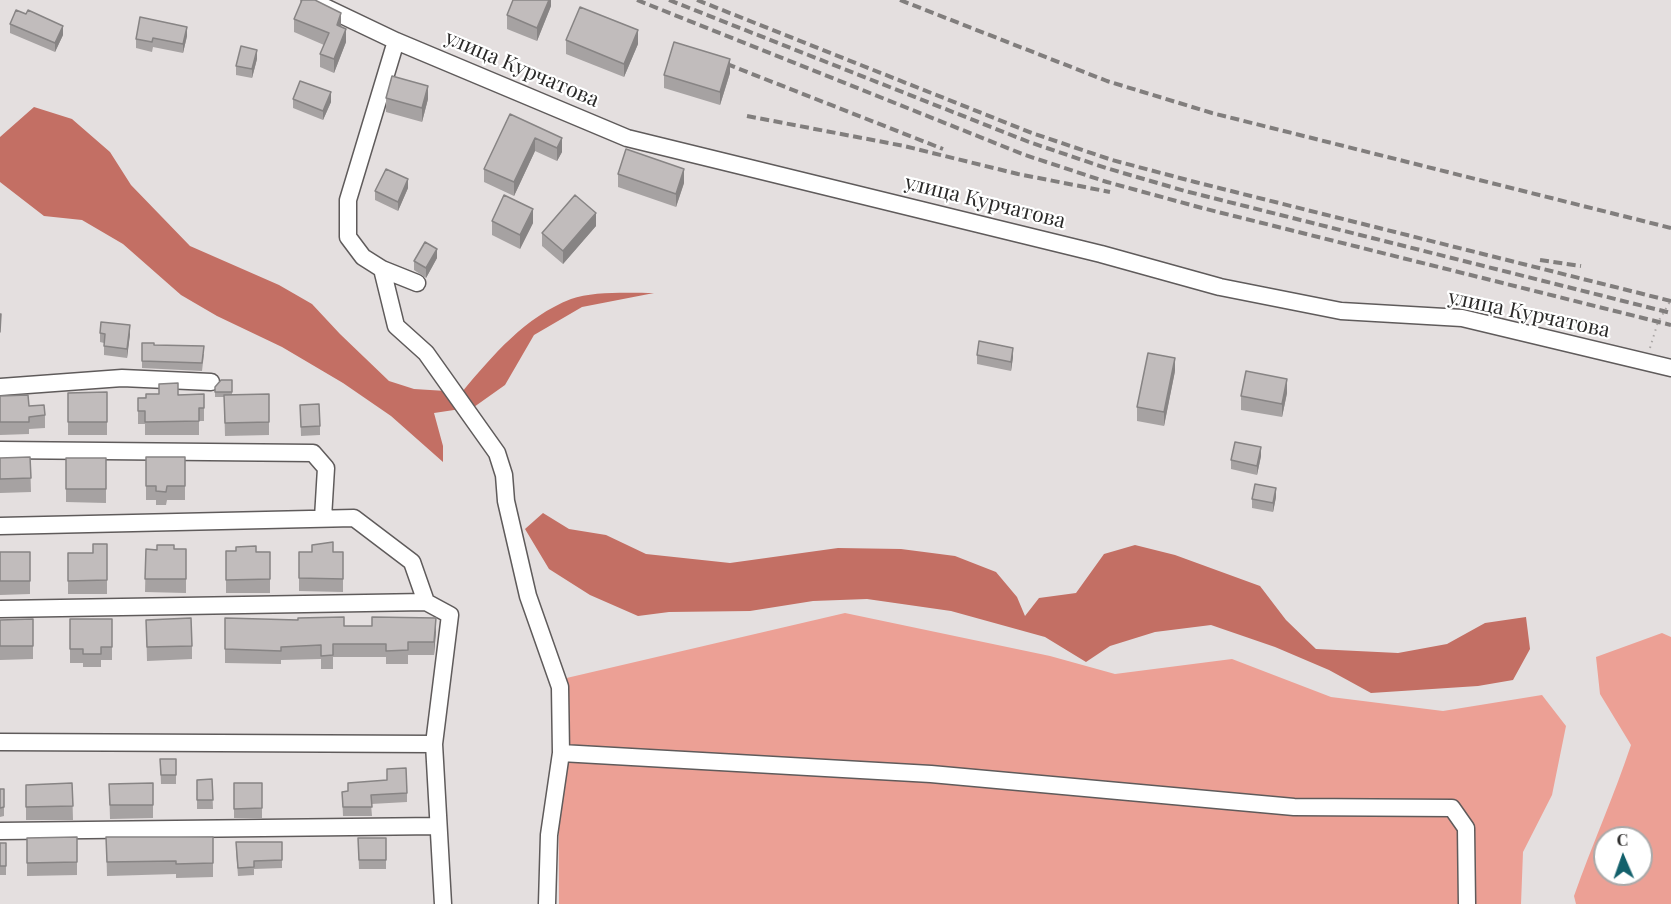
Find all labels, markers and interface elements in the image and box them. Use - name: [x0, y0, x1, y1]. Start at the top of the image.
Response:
- street label: улица Курчатова: [441, 25, 603, 113]
- street label: улица Курчатова: [902, 170, 1068, 234]
- street label: улица Курчатова: [1446, 285, 1612, 343]
- north arrow: [1593, 826, 1653, 886]
- text: С: [1616, 829, 1628, 850]

